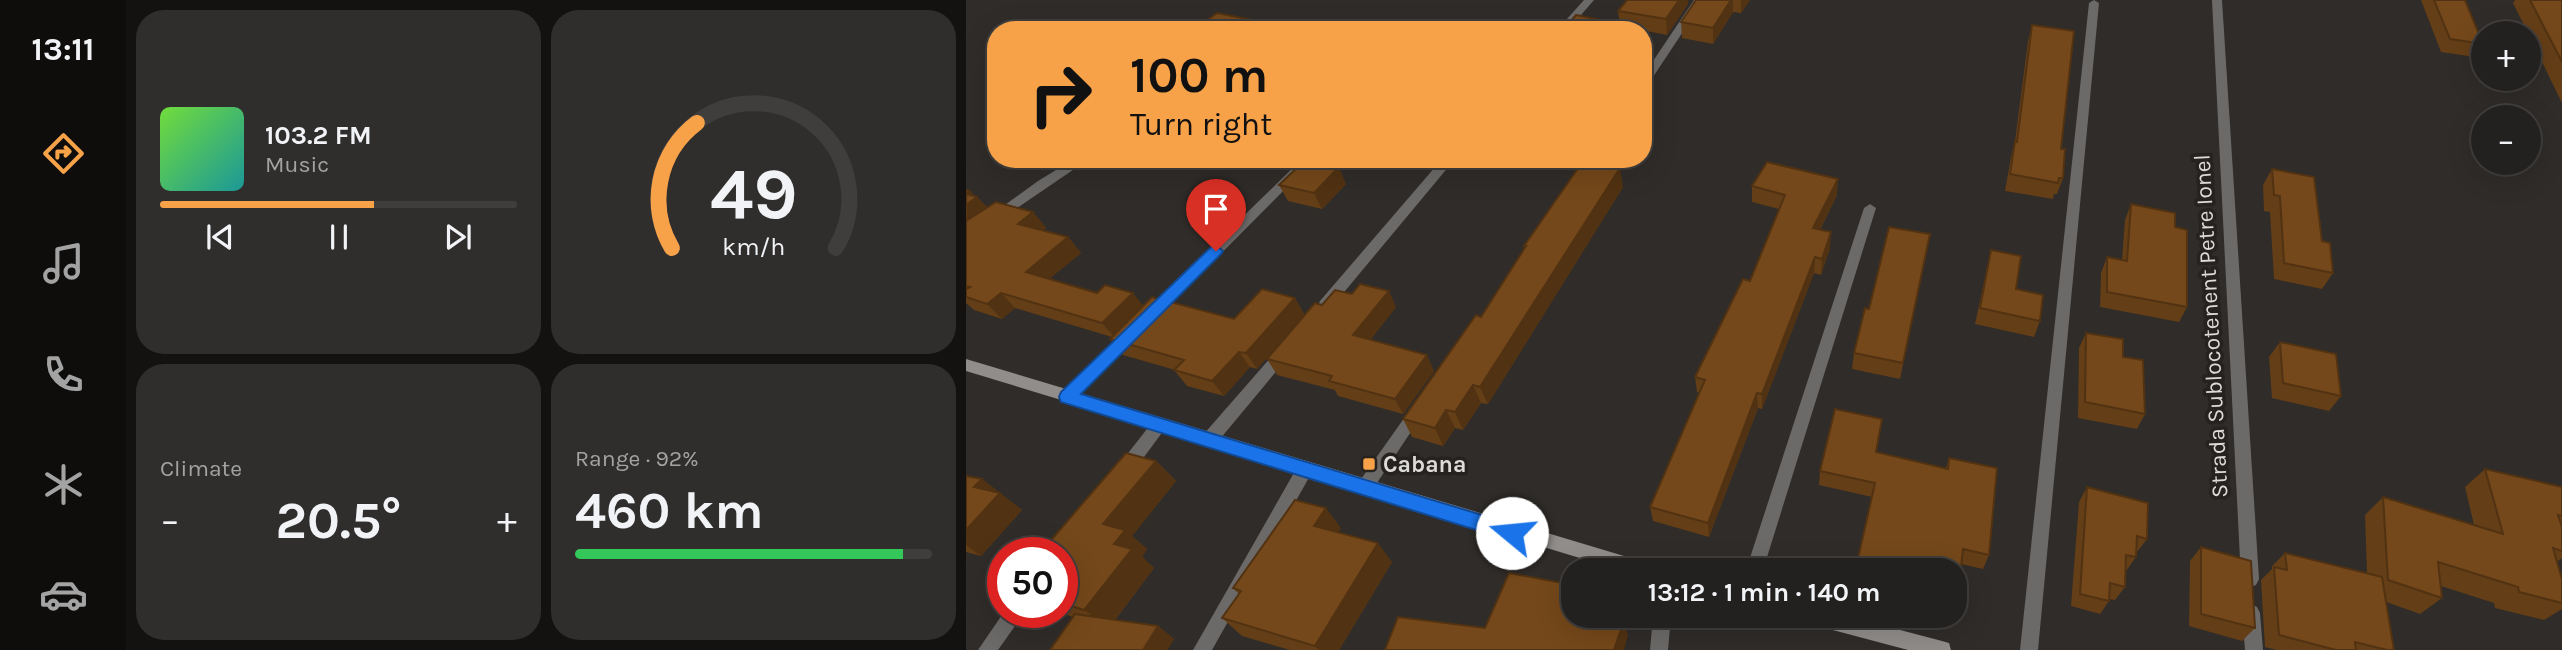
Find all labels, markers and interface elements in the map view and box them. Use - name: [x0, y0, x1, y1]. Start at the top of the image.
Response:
- map controls: [2471, 21, 2541, 175]
- button: +: [2471, 21, 2541, 91]
- text: 13:11: [32, 31, 94, 68]
- text: 100 m: [1130, 47, 1268, 104]
- icon: right: [1015, 49, 1106, 140]
- button: −: [2471, 105, 2541, 175]
- text: Turn right: [1130, 106, 1272, 143]
- text: 103.2 FM: [265, 120, 372, 151]
- icon: directions: [39, 129, 88, 178]
- text: Music: [265, 151, 329, 178]
- text: 49: [710, 151, 797, 236]
- street label: Strada Sublocotenent Petre Ionel: [2189, 153, 2233, 499]
- pin: [1186, 179, 1246, 251]
- icon: arrive: [1197, 190, 1235, 228]
- icon: previous: [201, 218, 239, 256]
- icon: pause: [320, 218, 358, 256]
- icon: next: [439, 218, 477, 256]
- text: km/h: [722, 232, 785, 261]
- icon: music: [39, 239, 88, 288]
- icon: phone: [39, 350, 88, 399]
- text: Range · 92%: [575, 445, 699, 472]
- place label: Cabana: [1383, 451, 1466, 478]
- text: Climate: [160, 455, 242, 482]
- marker: Cabana: [1361, 456, 1377, 472]
- icon: climate: [39, 460, 88, 509]
- text: 460 km: [575, 480, 764, 541]
- text: 20.5°: [276, 490, 402, 551]
- position arrow: [1475, 496, 1549, 570]
- text: −: [160, 498, 180, 543]
- text: +: [497, 498, 517, 543]
- speed limit sign: 50: [987, 537, 1078, 628]
- icon: car: [39, 570, 88, 619]
- text: 13:12 · 1 min · 140 m: [1648, 577, 1880, 608]

